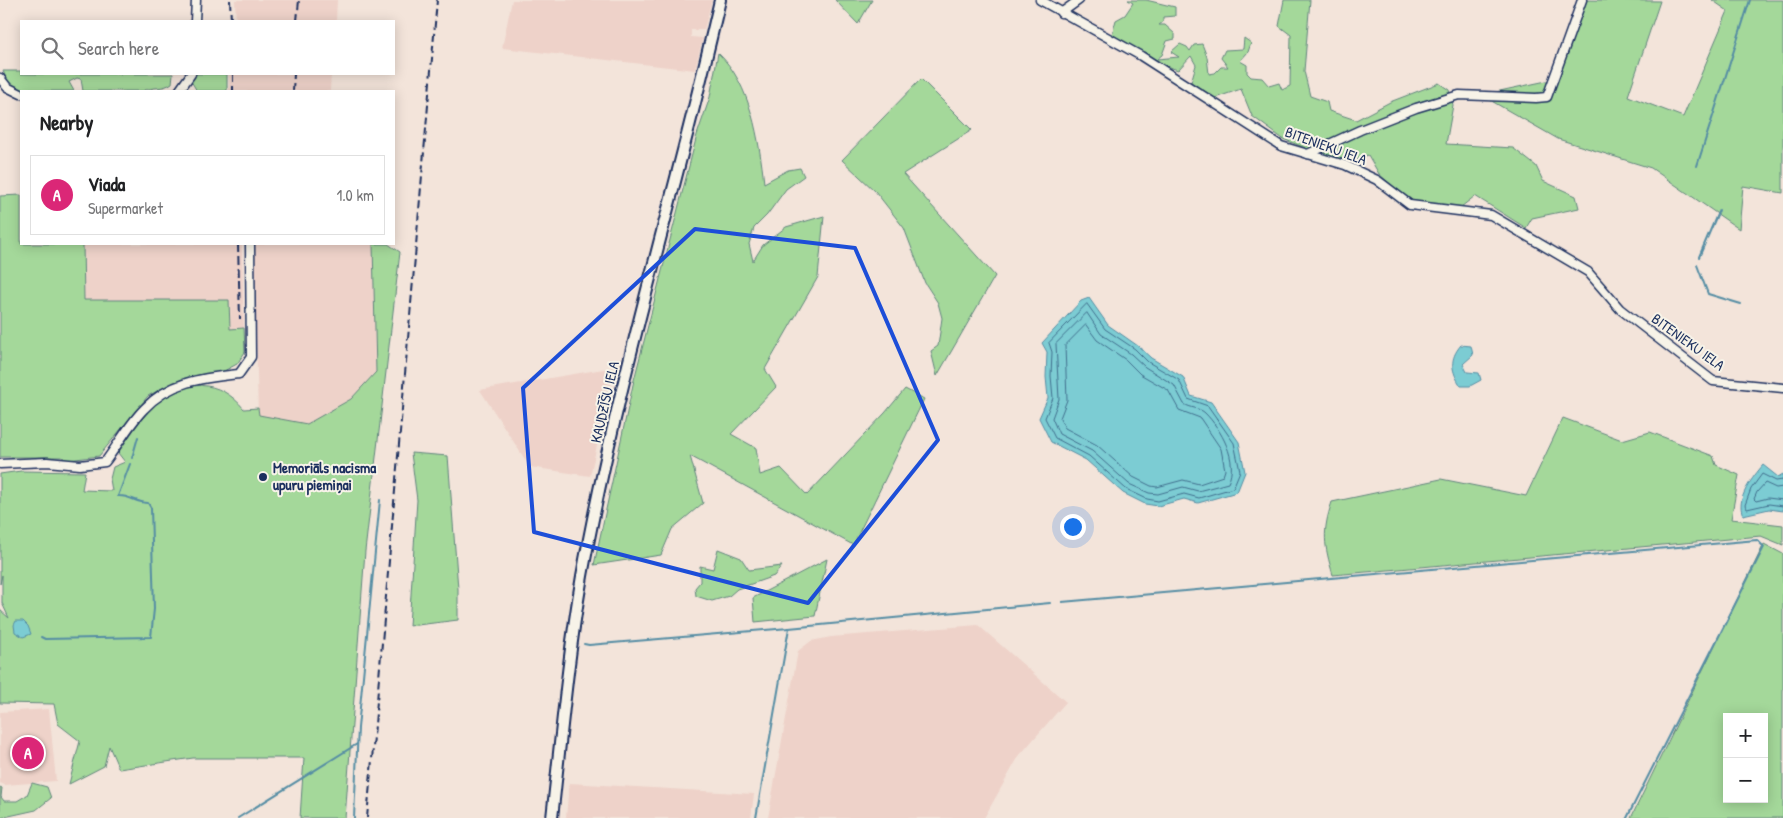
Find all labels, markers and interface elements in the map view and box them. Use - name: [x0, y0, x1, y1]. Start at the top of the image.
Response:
- search box: [20, 20, 395, 75]
- icon: search: [38, 34, 66, 62]
- text: Search here: [78, 35, 159, 61]
- text: Nearby: [40, 108, 93, 137]
- street label: BITENIEKU IELA: [1282, 121, 1371, 170]
- text: Viada: [88, 171, 125, 197]
- text: A: [53, 184, 61, 206]
- text: 1.0 km: [336, 184, 374, 206]
- text: Supermarket: [88, 197, 163, 219]
- street label: BITENIEKU IELA: [1648, 308, 1730, 376]
- street label: KAUDZĪŠU IELA: [585, 358, 624, 445]
- place label: Memoriāls nacisma upuru piemiņai: [273, 457, 376, 496]
- marker: Memoriāls nacisma upuru piemiņai: [257, 471, 269, 483]
- your location: [1060, 514, 1086, 540]
- map controls: [1723, 713, 1768, 803]
- button: +: [1723, 713, 1768, 758]
- pin: A: [12, 734, 44, 772]
- button: −: [1723, 758, 1768, 803]

